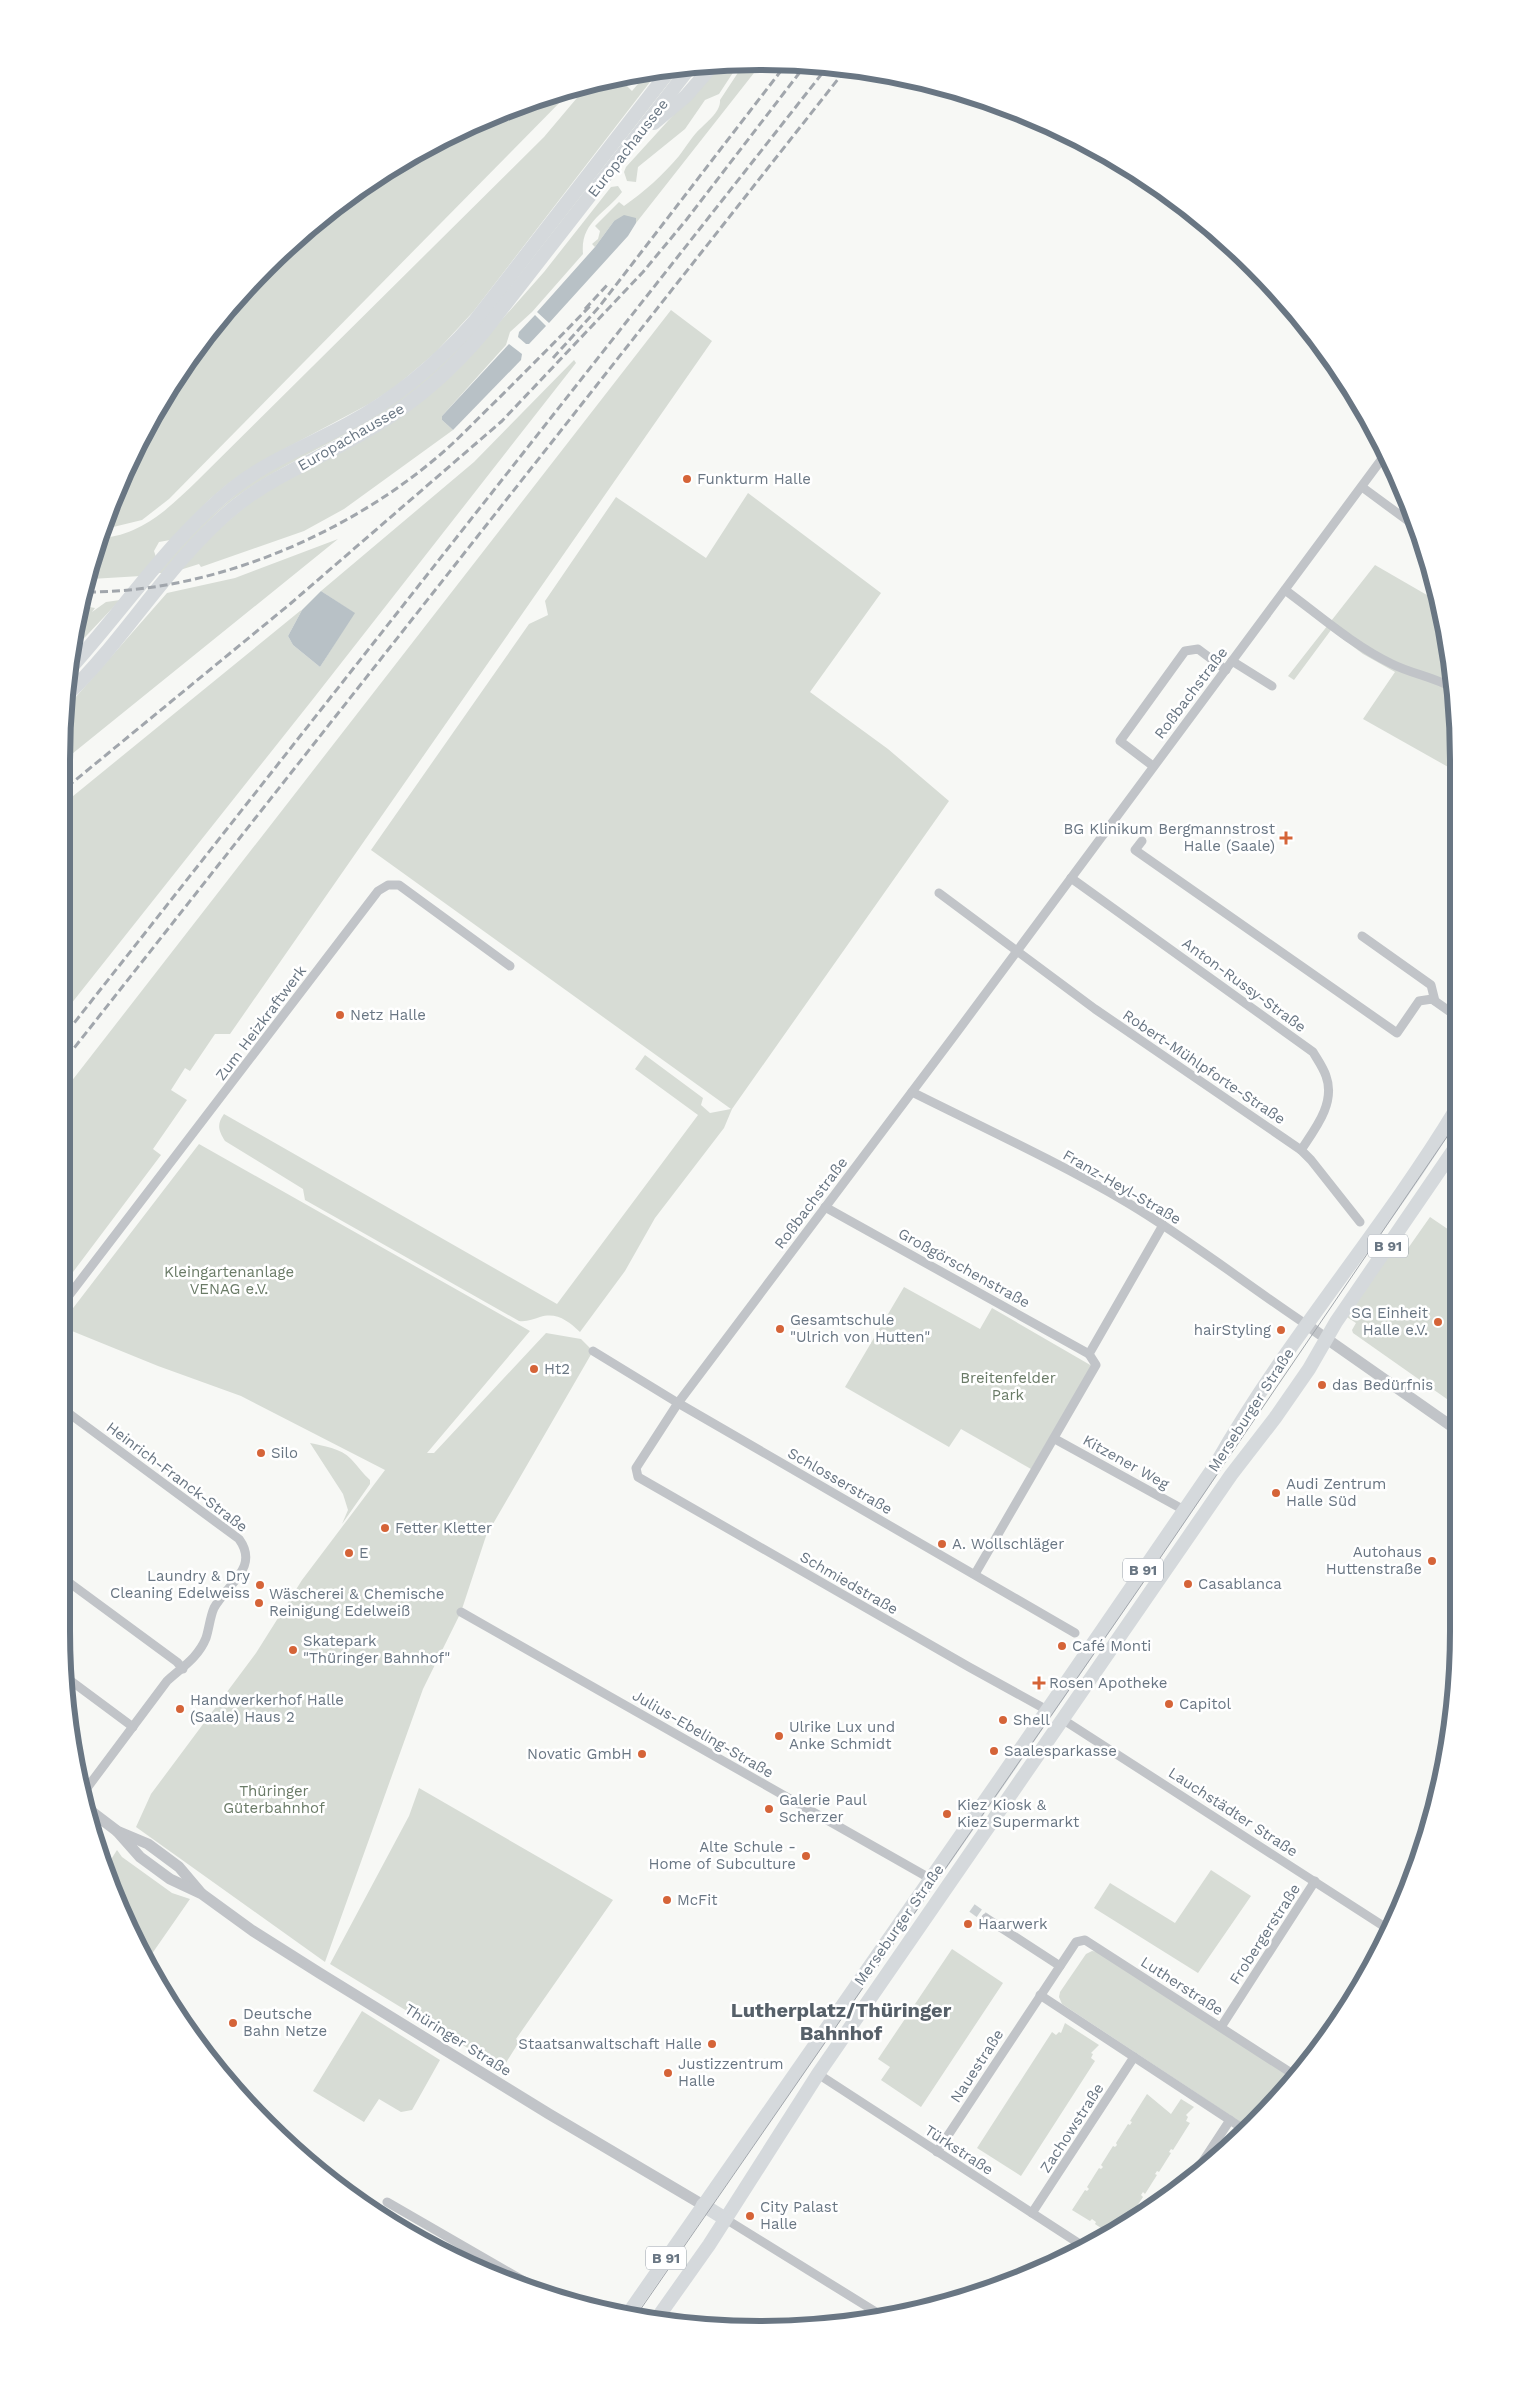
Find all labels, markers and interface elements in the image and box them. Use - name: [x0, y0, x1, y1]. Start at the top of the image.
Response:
- street label: Europachaussee: [584, 95, 672, 201]
- street label: Europachaussee: [295, 399, 407, 475]
- place label: Funkturm Halle: [697, 470, 811, 488]
- marker: Funkturm Halle: [681, 473, 693, 485]
- street label: Roßbachstraße: [1151, 644, 1231, 742]
- place label: BG Klinikum Bergmannstrost Halle (Saale): [1064, 820, 1276, 855]
- marker: BG Klinikum Bergmannstrost Halle (Saale): [1279, 831, 1293, 845]
- street label: Anton-Russy-Straße: [1179, 934, 1309, 1036]
- street label: Zum Heizkraftwerk: [212, 962, 310, 1084]
- place label: Netz Halle: [350, 1006, 426, 1024]
- street label: Robert-Mühlpforte-Straße: [1119, 1006, 1289, 1128]
- marker: Netz Halle: [334, 1009, 346, 1021]
- street label: Franz-Heyl-Straße: [1060, 1146, 1184, 1228]
- street label: Roßbachstraße: [771, 1154, 851, 1252]
- street label: Großgörschenstraße: [895, 1224, 1033, 1312]
- road number: B 91: [1368, 1234, 1408, 1258]
- park label: Kleingartenanlage VENAG e.V.: [164, 1263, 294, 1298]
- place label: SG Einheit Halle e.V.: [1351, 1304, 1429, 1339]
- place label: Gesamtschule "Ulrich von Hutten": [790, 1311, 930, 1346]
- marker: SG Einheit Halle e.V.: [1432, 1316, 1444, 1328]
- place label: hairStyling: [1194, 1321, 1271, 1339]
- marker: Gesamtschule "Ulrich von Hutten": [774, 1323, 786, 1335]
- marker: hairStyling: [1275, 1324, 1287, 1336]
- street label: Merseburger Straße: [1204, 1345, 1298, 1475]
- place label: Ht2: [544, 1360, 570, 1378]
- marker: Ht2: [528, 1363, 540, 1375]
- park label: Breitenfelder Park: [960, 1369, 1056, 1404]
- place label: das Bedürfnis: [1332, 1376, 1433, 1394]
- marker: das Bedürfnis: [1316, 1379, 1328, 1391]
- street label: Heinrich-Franck-Straße: [103, 1418, 251, 1536]
- street label: Kitzener Weg: [1080, 1431, 1172, 1493]
- place label: Silo: [271, 1444, 298, 1462]
- street label: Schlosserstraße: [785, 1444, 895, 1518]
- marker: Silo: [255, 1447, 267, 1459]
- place label: Audi Zentrum Halle Süd: [1286, 1475, 1386, 1510]
- marker: Audi Zentrum Halle Süd: [1270, 1487, 1282, 1499]
- place label: Fetter Kletter: [395, 1519, 492, 1537]
- marker: Fetter Kletter: [379, 1522, 391, 1534]
- place label: A. Wollschläger: [952, 1535, 1064, 1553]
- marker: A. Wollschläger: [936, 1538, 948, 1550]
- place label: Autohaus Huttenstraße: [1326, 1543, 1422, 1578]
- place label: E: [359, 1544, 369, 1562]
- marker: E: [343, 1547, 355, 1559]
- street label: Schmiedstraße: [797, 1548, 901, 1618]
- marker: Autohaus Huttenstraße: [1426, 1555, 1438, 1567]
- road number: B 91: [1123, 1558, 1163, 1582]
- place label: Laundry & Dry Cleaning Edelweiss: [110, 1567, 250, 1602]
- place label: Casablanca: [1198, 1575, 1282, 1593]
- marker: Casablanca: [1182, 1578, 1194, 1590]
- marker: Laundry & Dry Cleaning Edelweiss: [254, 1579, 266, 1591]
- place label: Wäscherei & Chemische Reinigung Edelweiß: [269, 1585, 444, 1620]
- marker: Wäscherei & Chemische Reinigung Edelweiß: [253, 1597, 265, 1609]
- place label: Skatepark "Thüringer Bahnhof": [303, 1632, 450, 1667]
- place label: Café Monti: [1072, 1637, 1151, 1655]
- marker: Café Monti: [1056, 1640, 1068, 1652]
- marker: Skatepark "Thüringer Bahnhof": [287, 1644, 299, 1656]
- place label: Rosen Apotheke: [1049, 1674, 1167, 1692]
- marker: Rosen Apotheke: [1033, 1677, 1045, 1689]
- street label: Julius-Ebeling-Straße: [629, 1686, 777, 1782]
- place label: Handwerkerhof Halle (Saale) Haus 2: [190, 1691, 344, 1726]
- place label: Capitol: [1179, 1695, 1231, 1713]
- marker: Capitol: [1163, 1698, 1175, 1710]
- marker: Handwerkerhof Halle (Saale) Haus 2: [174, 1703, 186, 1715]
- place label: Shell: [1013, 1711, 1050, 1729]
- marker: Shell: [997, 1714, 1009, 1726]
- place label: Ulrike Lux und Anke Schmidt: [789, 1718, 895, 1753]
- marker: Ulrike Lux und Anke Schmidt: [773, 1730, 785, 1742]
- place label: Saalesparkasse: [1004, 1742, 1117, 1760]
- place label: Novatic GmbH: [527, 1745, 632, 1763]
- marker: Saalesparkasse: [988, 1745, 1000, 1757]
- marker: Novatic GmbH: [636, 1748, 648, 1760]
- street label: Lauchstädter Straße: [1165, 1763, 1301, 1861]
- park label: Thüringer Güterbahnhof: [223, 1782, 325, 1817]
- place label: Galerie Paul Scherzer: [779, 1791, 867, 1826]
- place label: Kiez Kiosk & Kiez Supermarkt: [957, 1796, 1080, 1831]
- marker: Galerie Paul Scherzer: [763, 1803, 775, 1815]
- marker: Kiez Kiosk & Kiez Supermarkt: [941, 1808, 953, 1820]
- place label: Alte Schule - Home of Subculture: [649, 1838, 796, 1873]
- marker: Alte Schule - Home of Subculture: [800, 1850, 812, 1862]
- street label: Merseburger Straße: [850, 1861, 948, 1989]
- street label: Frobergerstraße: [1226, 1880, 1304, 1988]
- place label: McFit: [677, 1891, 718, 1909]
- marker: McFit: [661, 1894, 673, 1906]
- place label: Haarwerk: [978, 1915, 1048, 1933]
- marker: Haarwerk: [962, 1918, 974, 1930]
- street label: Lutherstraße: [1137, 1953, 1227, 2019]
- district label: Lutherplatz/Thüringer Bahnhof: [731, 1998, 952, 2045]
- street label: Thüringer Straße: [401, 2000, 515, 2080]
- place label: Deutsche Bahn Netze: [243, 2005, 327, 2040]
- marker: Deutsche Bahn Netze: [227, 2017, 239, 2029]
- street label: Nauestraße: [947, 2026, 1007, 2106]
- place label: Staatsanwaltschaft Halle: [518, 2035, 702, 2053]
- marker: Staatsanwaltschaft Halle: [706, 2038, 718, 2050]
- place label: Justizzentrum Halle: [678, 2055, 783, 2090]
- marker: Justizzentrum Halle: [662, 2067, 674, 2079]
- street label: Zachowstraße: [1036, 2080, 1108, 2176]
- street label: Türkstraße: [921, 2121, 997, 2179]
- place label: City Palast Halle: [760, 2198, 839, 2233]
- marker: City Palast Halle: [744, 2210, 756, 2222]
- road number: B 91: [646, 2246, 686, 2270]

